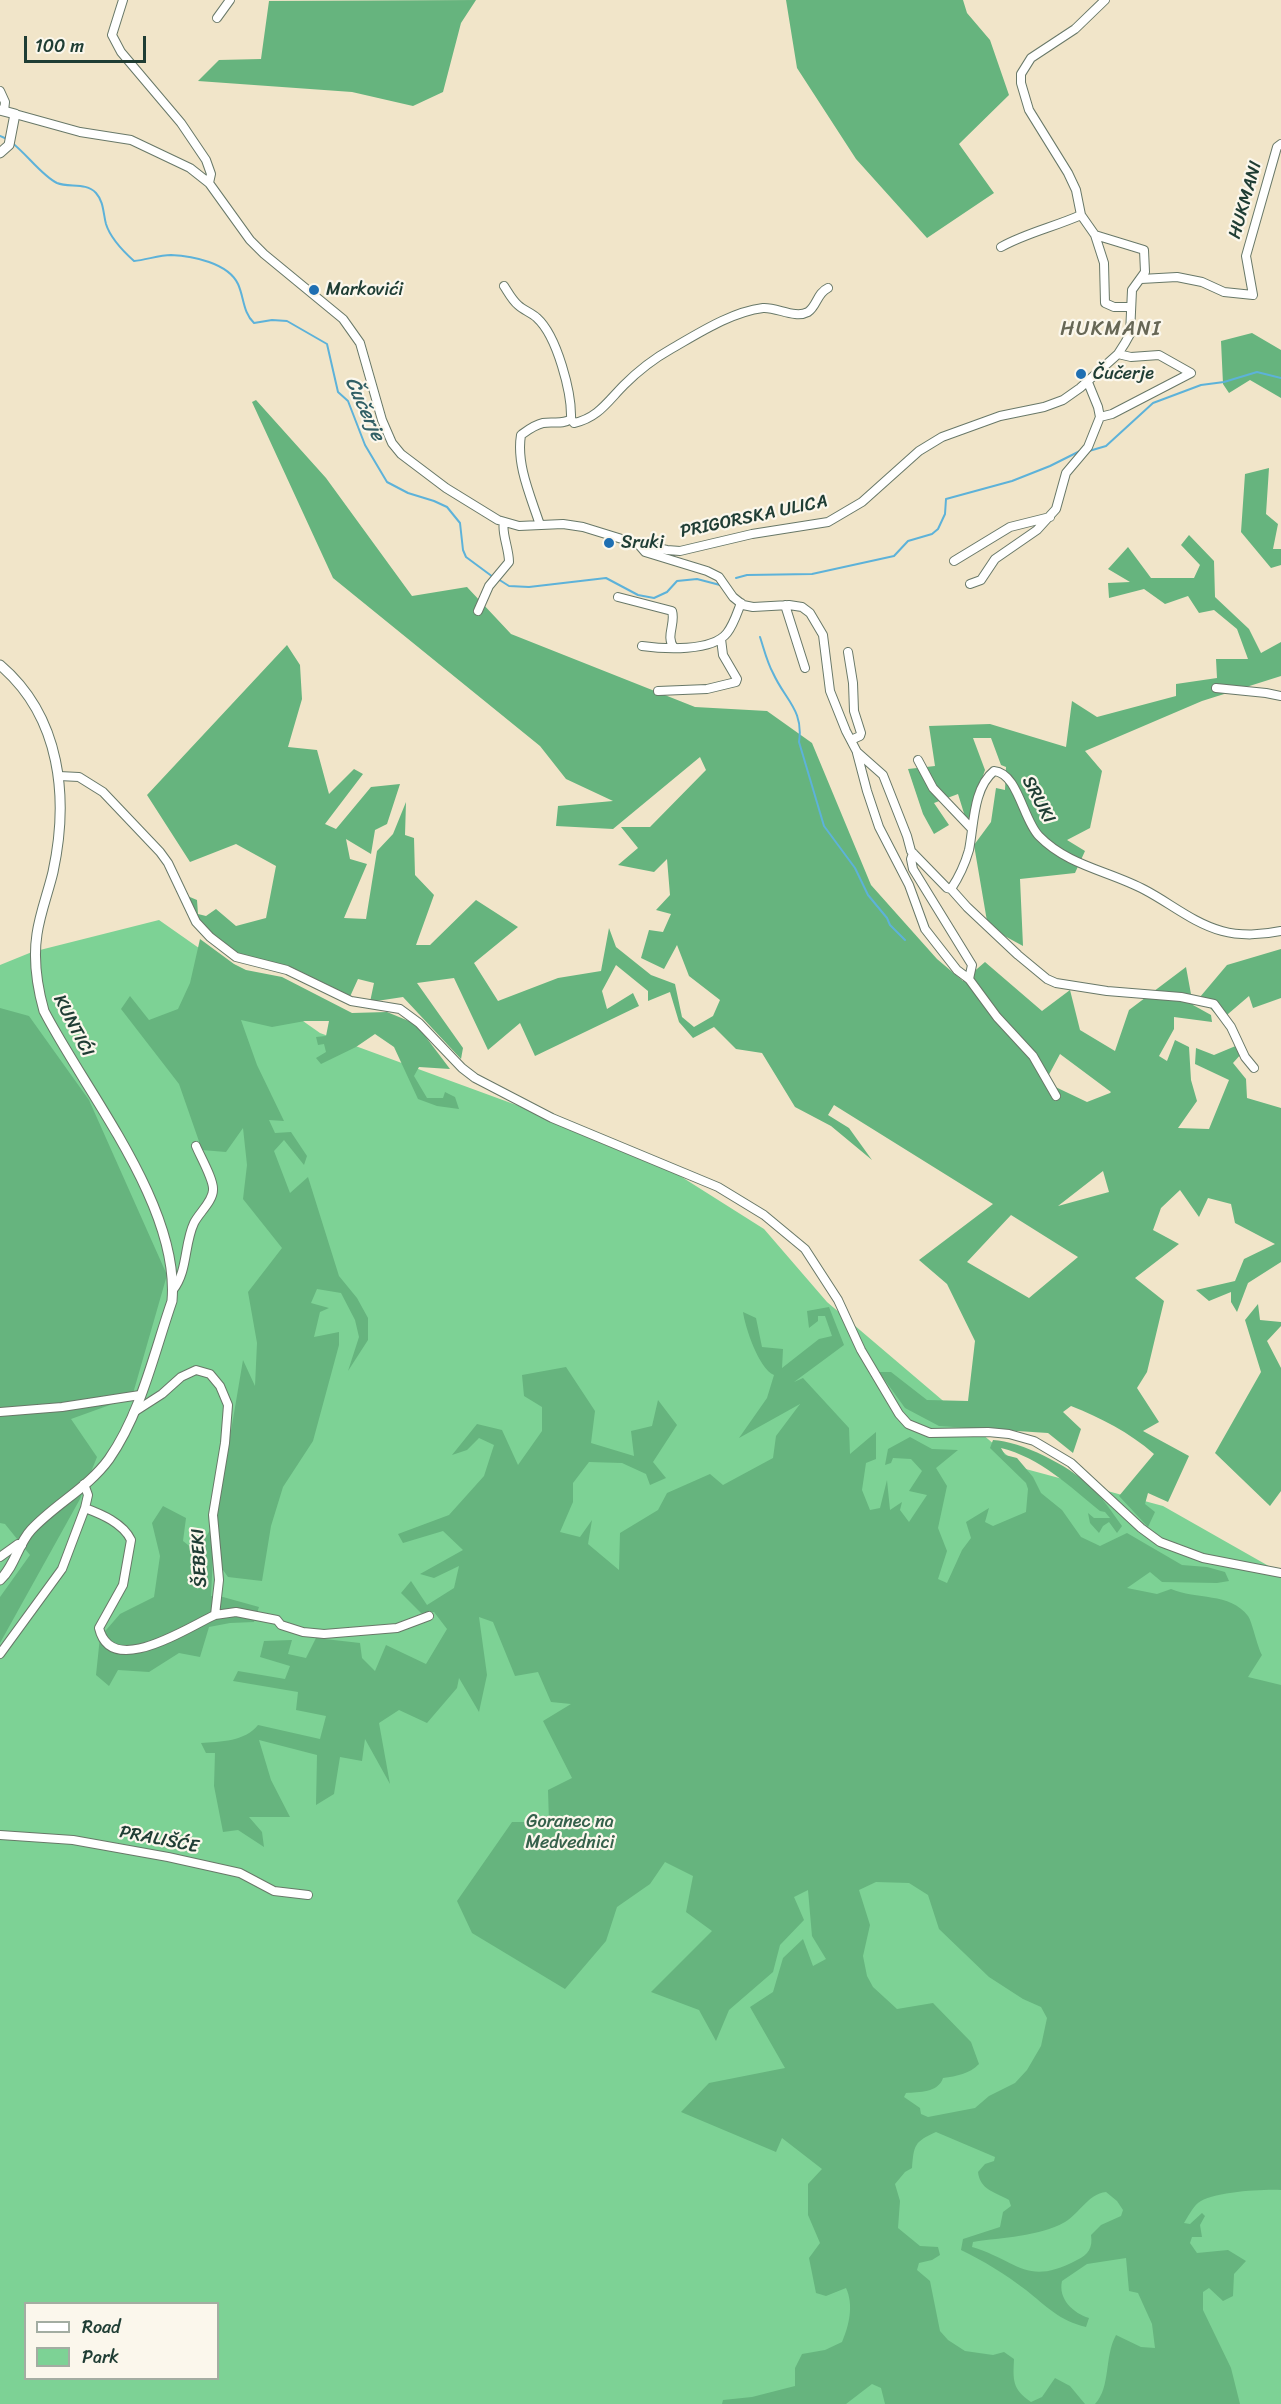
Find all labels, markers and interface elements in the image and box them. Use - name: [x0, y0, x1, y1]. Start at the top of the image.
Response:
- scale bar: [27, 24, 148, 62]
- text: 100 m: [35, 30, 84, 62]
- street label: HUKMANI: [1225, 159, 1267, 241]
- place label: Markovići: [326, 279, 403, 301]
- marker: Markovići: [307, 283, 321, 297]
- district label: HUKMANI: [1061, 318, 1161, 342]
- place label: Čučerje: [1093, 363, 1154, 385]
- marker: Čučerje: [1074, 367, 1088, 381]
- water label: Čučerje: [339, 373, 389, 445]
- street label: PRIGORSKA ULICA: [678, 491, 830, 543]
- place label: Sruki: [621, 532, 664, 554]
- marker: Sruki: [602, 536, 616, 550]
- street label: SRUKI: [1017, 773, 1059, 827]
- street label: KUNTIĆI: [48, 991, 98, 1061]
- street label: ŠEBEKI: [188, 1528, 212, 1588]
- park label: Goranec na Medvednici: [525, 1811, 615, 1854]
- street label: PRALIŠĆE: [118, 1822, 200, 1858]
- legend: [24, 2302, 219, 2380]
- text: Road: [82, 2311, 121, 2343]
- text: Park: [82, 2341, 119, 2373]

